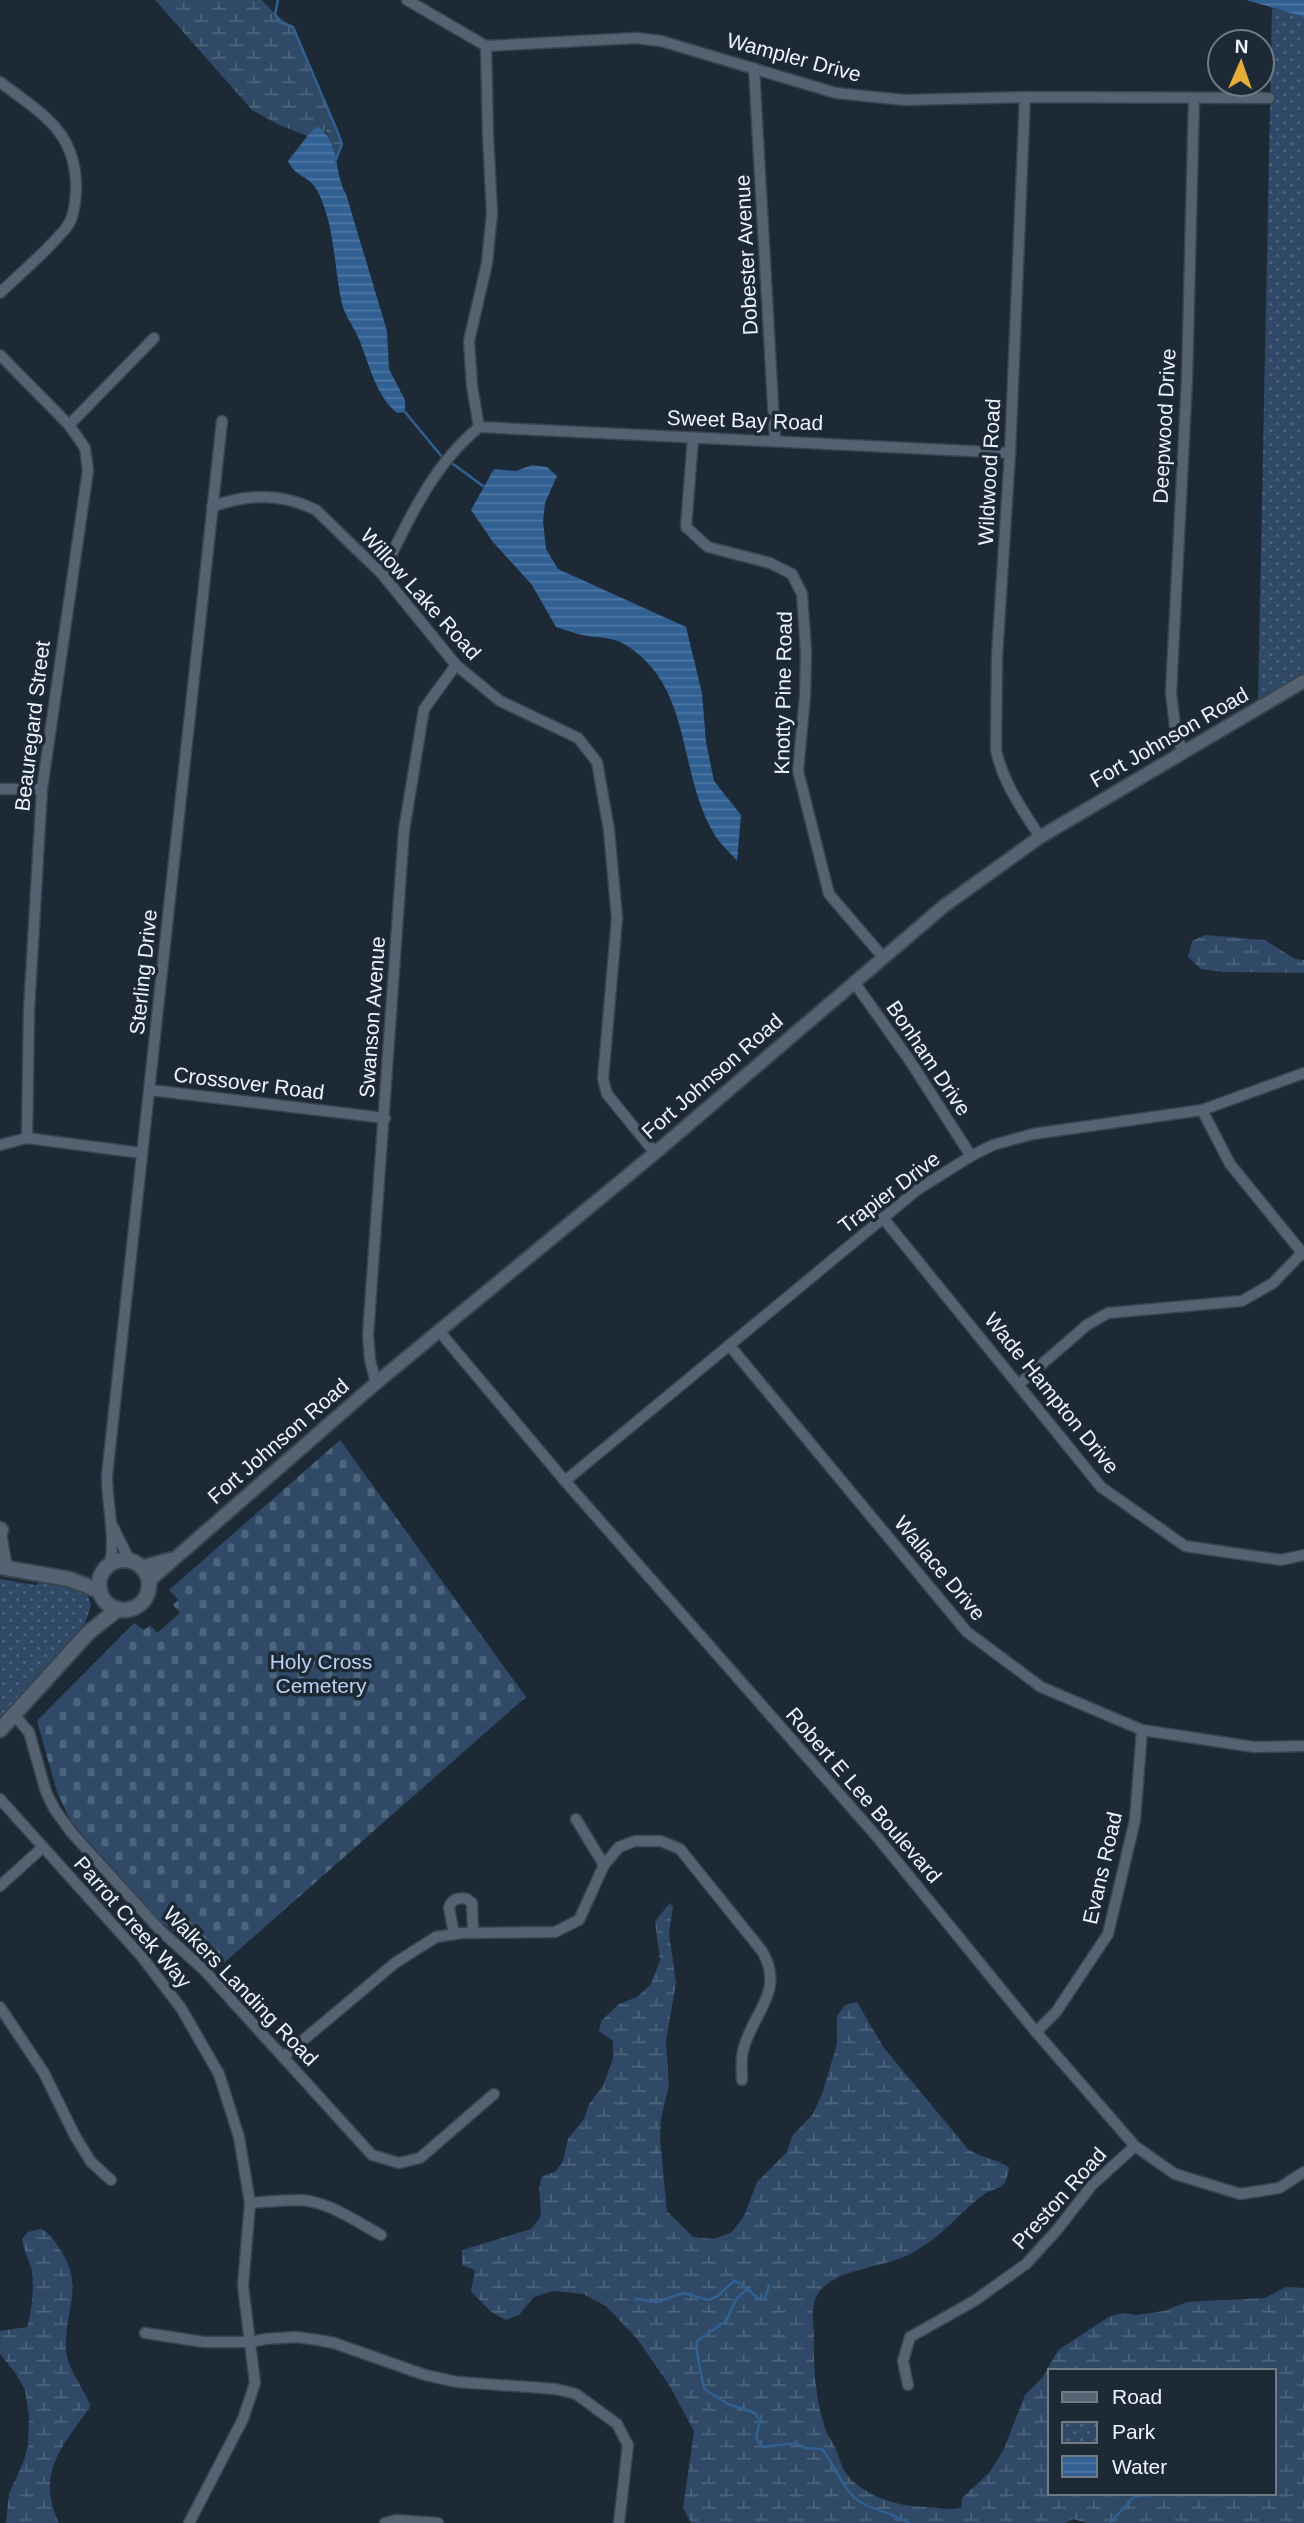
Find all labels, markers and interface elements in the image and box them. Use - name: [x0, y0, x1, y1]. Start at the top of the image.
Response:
- street label: Wampler Drive: [724, 28, 864, 86]
- north arrow: [1206, 28, 1276, 98]
- text: N: [1234, 36, 1249, 57]
- street label: Dobester Avenue: [730, 174, 762, 336]
- street label: Deepwood Drive: [1148, 348, 1180, 504]
- street label: Wildwood Road: [974, 398, 1004, 546]
- street label: Sweet Bay Road: [666, 406, 824, 434]
- street label: Willow Lake Road: [356, 524, 486, 664]
- street label: Knotty Pine Road: [770, 611, 796, 775]
- street label: Beauregard Street: [10, 639, 54, 813]
- street label: Fort Johnson Road: [1086, 682, 1252, 792]
- street label: Sterling Drive: [125, 908, 161, 1036]
- street label: Swanson Avenue: [355, 935, 389, 1099]
- street label: Bonham Drive: [882, 996, 976, 1120]
- street label: Fort Johnson Road: [637, 1009, 787, 1143]
- street label: Crossover Road: [172, 1062, 326, 1104]
- street label: Trapier Drive: [834, 1147, 944, 1237]
- street label: Wade Hampton Drive: [980, 1308, 1124, 1478]
- street label: Fort Johnson Road: [203, 1374, 353, 1508]
- street label: Wallace Drive: [890, 1511, 990, 1625]
- park label: Holy Cross Cemetery: [270, 1650, 372, 1697]
- street label: Robert E Lee Boulevard: [782, 1703, 946, 1887]
- street label: Evans Road: [1078, 1810, 1126, 1926]
- street label: Parrot Creek Way: [70, 1852, 196, 1993]
- street label: Walkers Landing Road: [159, 1902, 323, 2070]
- street label: Preston Road: [1007, 2143, 1111, 2253]
- legend: [1048, 2369, 1276, 2495]
- text: Road: [1112, 2385, 1162, 2408]
- text: Park: [1112, 2420, 1156, 2443]
- text: Water: [1112, 2455, 1167, 2478]

